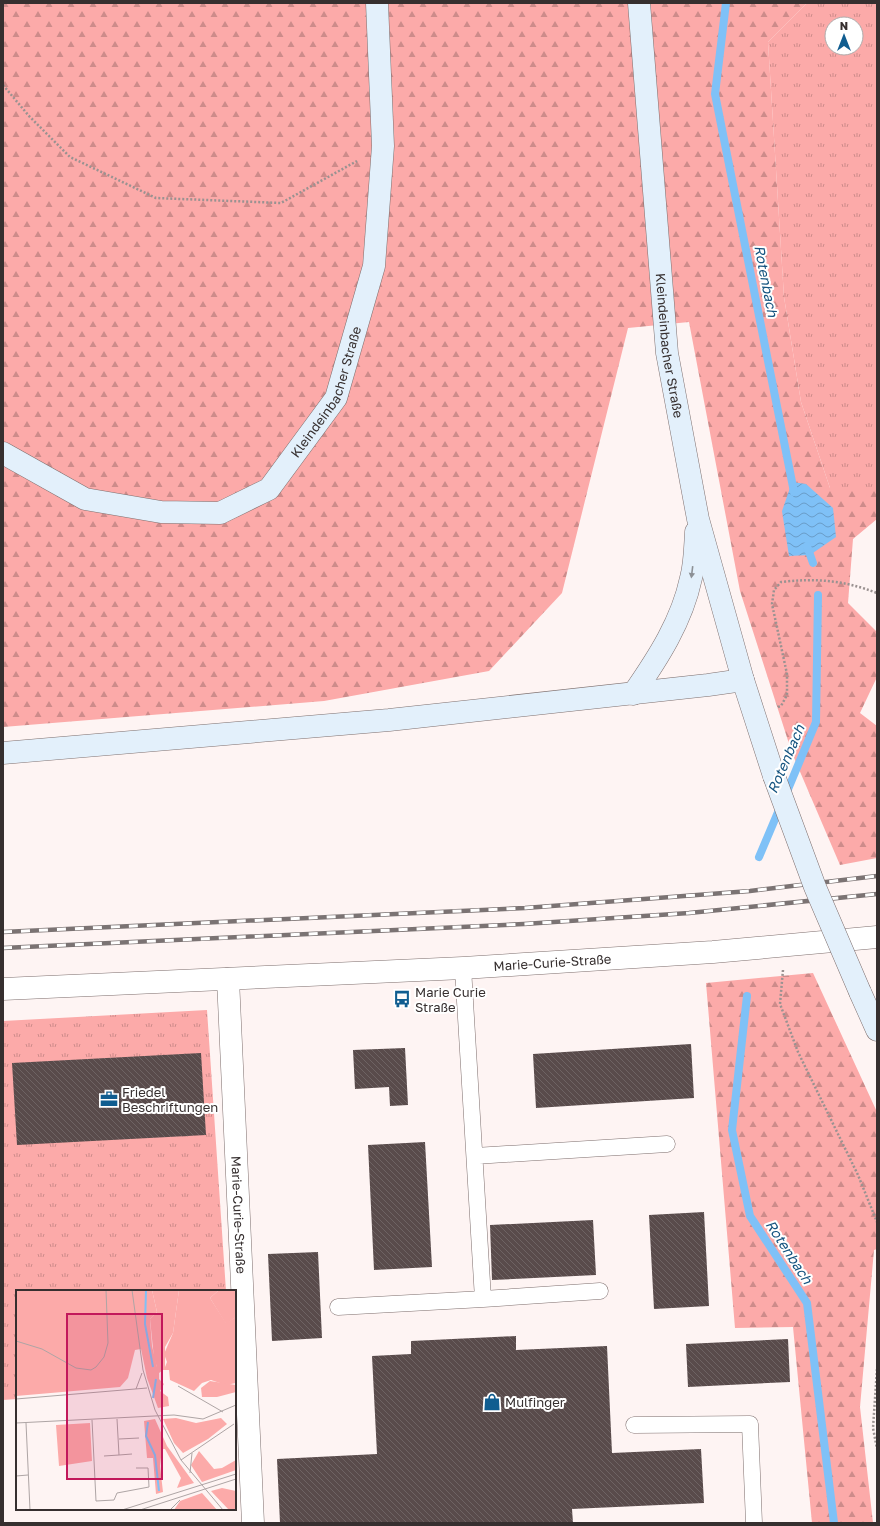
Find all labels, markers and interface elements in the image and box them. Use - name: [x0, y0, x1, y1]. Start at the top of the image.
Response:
- north arrow: [824, 16, 864, 56]
- text: N: [840, 19, 848, 32]
- water label: Rotenbach: [751, 244, 782, 320]
- street label: Kleindeinbacher Straße: [653, 273, 687, 419]
- street label: Kleindeinbacher Straße: [287, 324, 364, 460]
- one-way arrow: [689, 566, 695, 578]
- water label: Rotenbach: [763, 721, 808, 796]
- street label: Marie-Curie-Straße: [493, 951, 612, 974]
- place label: Marie Curie Straße: [415, 984, 486, 1015]
- bus stop icon: Marie Curie Straße: [392, 989, 412, 1009]
- place label: Friedel Beschriftungen: [122, 1084, 218, 1115]
- office icon: Friedel Beschriftungen: [99, 1089, 119, 1109]
- street label: Marie-Curie-Straße: [228, 1155, 250, 1274]
- water label: Rotenbach: [762, 1217, 817, 1288]
- inset map: [16, 1290, 236, 1510]
- shop icon: Mulfinger: [482, 1392, 502, 1412]
- place label: Mulfinger: [505, 1394, 565, 1410]

